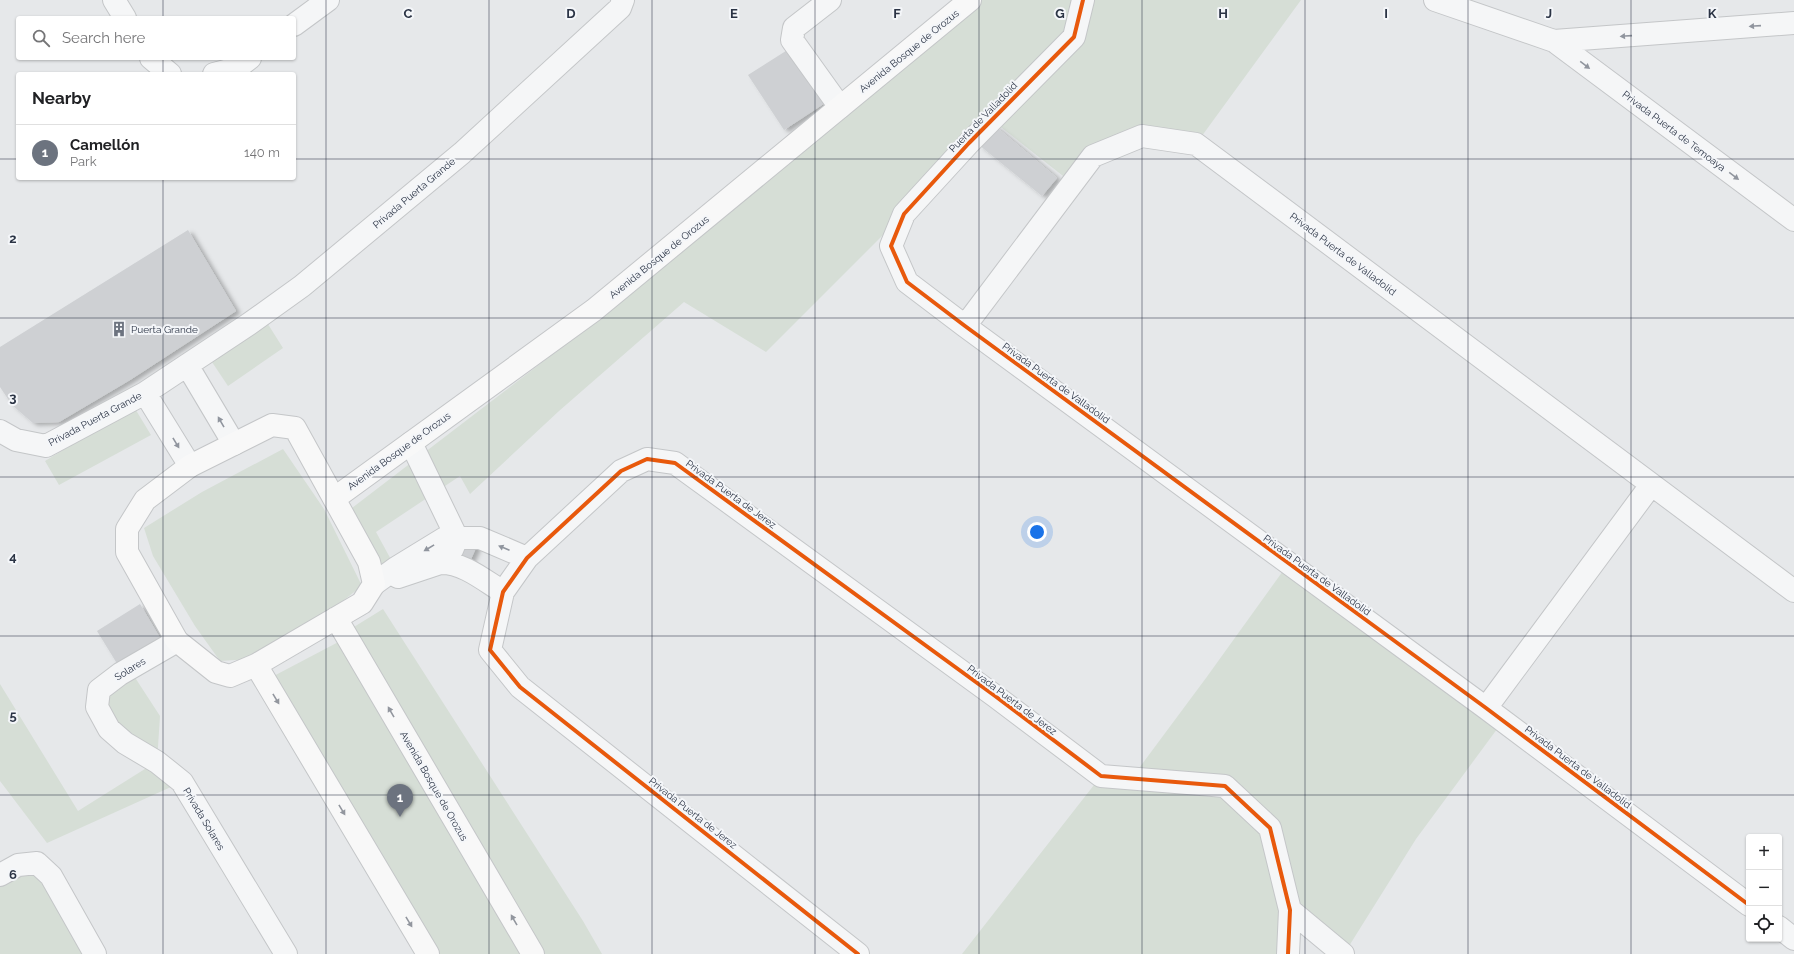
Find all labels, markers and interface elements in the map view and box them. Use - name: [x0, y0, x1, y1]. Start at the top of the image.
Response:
- text: C: [404, 6, 413, 21]
- text: D: [566, 6, 576, 21]
- text: E: [730, 6, 738, 21]
- text: F: [893, 6, 901, 21]
- text: G: [1055, 6, 1065, 21]
- text: H: [1218, 6, 1228, 21]
- text: I: [1384, 6, 1388, 21]
- text: J: [1546, 6, 1552, 21]
- text: K: [1708, 6, 1717, 21]
- street label: Avenida Bosque de Orozus: [857, 7, 961, 94]
- search box: [16, 16, 296, 60]
- one-way arrow: [1749, 22, 1761, 29]
- icon: search: [30, 27, 52, 49]
- text: Search here: [62, 29, 145, 47]
- one-way arrow: [1619, 32, 1632, 39]
- one-way arrow: [1580, 60, 1591, 69]
- street label: Puerta de Valladolid: [947, 80, 1019, 154]
- text: Nearby: [32, 88, 91, 108]
- street label: Privada Puerta de Temoaya: [1620, 89, 1728, 173]
- text: Camellón: [70, 136, 140, 154]
- text: 1: [42, 145, 48, 160]
- text: 140 m: [244, 145, 280, 160]
- text: Park: [70, 154, 97, 169]
- street label: Privada Puerta Grande: [371, 155, 457, 231]
- one-way arrow: [1729, 172, 1740, 180]
- street label: Privada Puerta de Valladolid: [1288, 211, 1398, 297]
- street label: Avenida Bosque de Orozus: [607, 213, 711, 300]
- text: 2: [9, 231, 17, 246]
- building icon: Puerta Grande: [110, 320, 128, 338]
- place label: Puerta Grande: [131, 324, 198, 335]
- street label: Privada Puerta de Valladolid: [1000, 340, 1112, 426]
- text: 3: [9, 390, 17, 405]
- street label: Privada Puerta Grande: [47, 390, 143, 448]
- street label: Avenida Bosque de Orozus: [345, 410, 453, 492]
- one-way arrow: [217, 416, 224, 428]
- one-way arrow: [172, 437, 179, 449]
- street label: Privada Puerta de Jerez: [684, 458, 778, 530]
- your location: [1027, 522, 1047, 542]
- street label: Privada Puerta de Valladolid: [1261, 532, 1373, 618]
- one-way arrow: [423, 544, 435, 551]
- one-way arrow: [497, 545, 509, 551]
- text: 4: [9, 549, 17, 564]
- street label: Solares: [113, 655, 148, 683]
- street label: Privada Puerta de Jerez: [965, 663, 1059, 737]
- one-way arrow: [272, 693, 279, 705]
- one-way arrow: [387, 706, 394, 718]
- text: 5: [9, 708, 17, 723]
- street label: Privada Puerta de Valladolid: [1523, 724, 1633, 810]
- street label: Avenida Bosque de Orozus: [398, 729, 470, 843]
- street label: Privada Puerta de Jerez: [647, 775, 739, 851]
- pin: 1: [387, 784, 413, 817]
- street label: Privada Solares: [181, 786, 227, 852]
- one-way arrow: [339, 804, 346, 816]
- map controls: [1746, 834, 1782, 942]
- button: +: [1746, 834, 1782, 870]
- text: 6: [9, 867, 17, 882]
- button: −: [1746, 870, 1782, 906]
- button: locate: [1746, 906, 1782, 942]
- one-way arrow: [510, 914, 517, 926]
- one-way arrow: [405, 917, 413, 927]

